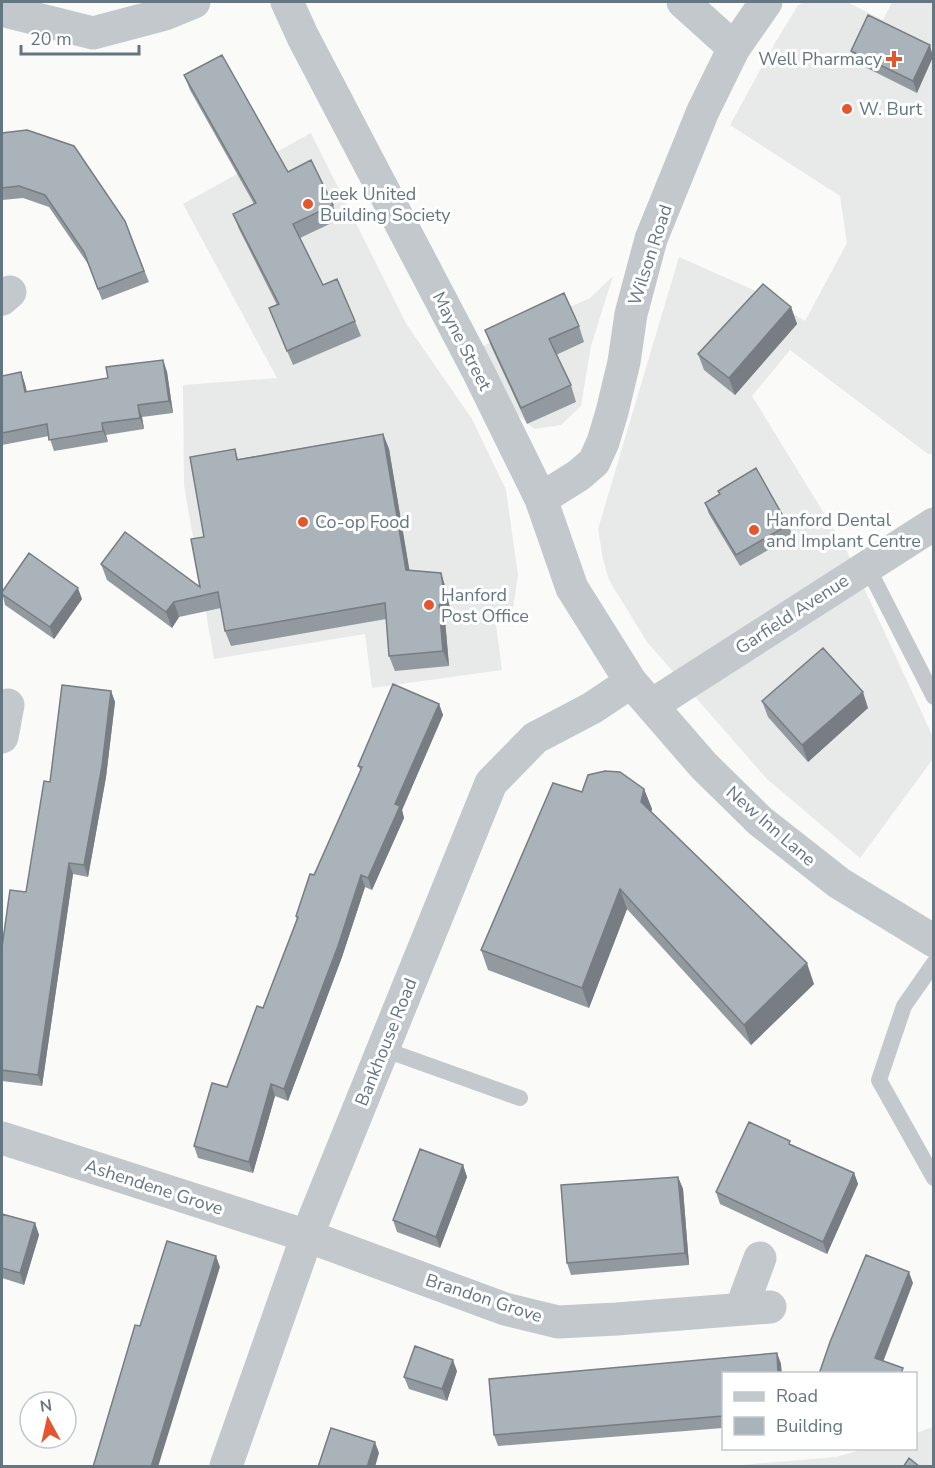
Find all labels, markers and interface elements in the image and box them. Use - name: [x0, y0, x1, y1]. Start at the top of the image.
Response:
- scale bar: [21, 18, 140, 56]
- text: 20 m: [30, 27, 72, 51]
- place label: Well Pharmacy: [758, 47, 883, 71]
- marker: Well Pharmacy: [887, 52, 901, 66]
- place label: W. Burt: [859, 97, 923, 121]
- marker: W. Burt: [840, 102, 854, 116]
- place label: Leek United Building Society: [320, 182, 451, 227]
- marker: Leek United Building Society: [301, 197, 315, 211]
- street label: Wilson Road: [622, 202, 678, 308]
- street label: Mayne Street: [427, 288, 497, 395]
- place label: Hanford Dental and Implant Centre: [766, 508, 921, 553]
- place label: Co-op Food: [315, 510, 410, 534]
- marker: Co-op Food: [296, 515, 310, 529]
- marker: Hanford Dental and Implant Centre: [747, 523, 761, 537]
- street label: Garfield Avenue: [731, 568, 853, 660]
- place label: Hanford Post Office: [441, 583, 529, 628]
- marker: Hanford Post Office: [422, 598, 436, 612]
- street label: New Inn Lane: [721, 780, 821, 872]
- street label: Bankhouse Road: [349, 974, 423, 1110]
- street label: Ashendene Grove: [82, 1153, 226, 1221]
- street label: Brandon Grove: [422, 1268, 546, 1328]
- legend: [722, 1372, 917, 1450]
- text: Road: [776, 1384, 818, 1408]
- north arrow: [18, 1390, 78, 1450]
- text: N: [39, 1394, 54, 1418]
- text: Building: [776, 1414, 843, 1438]

